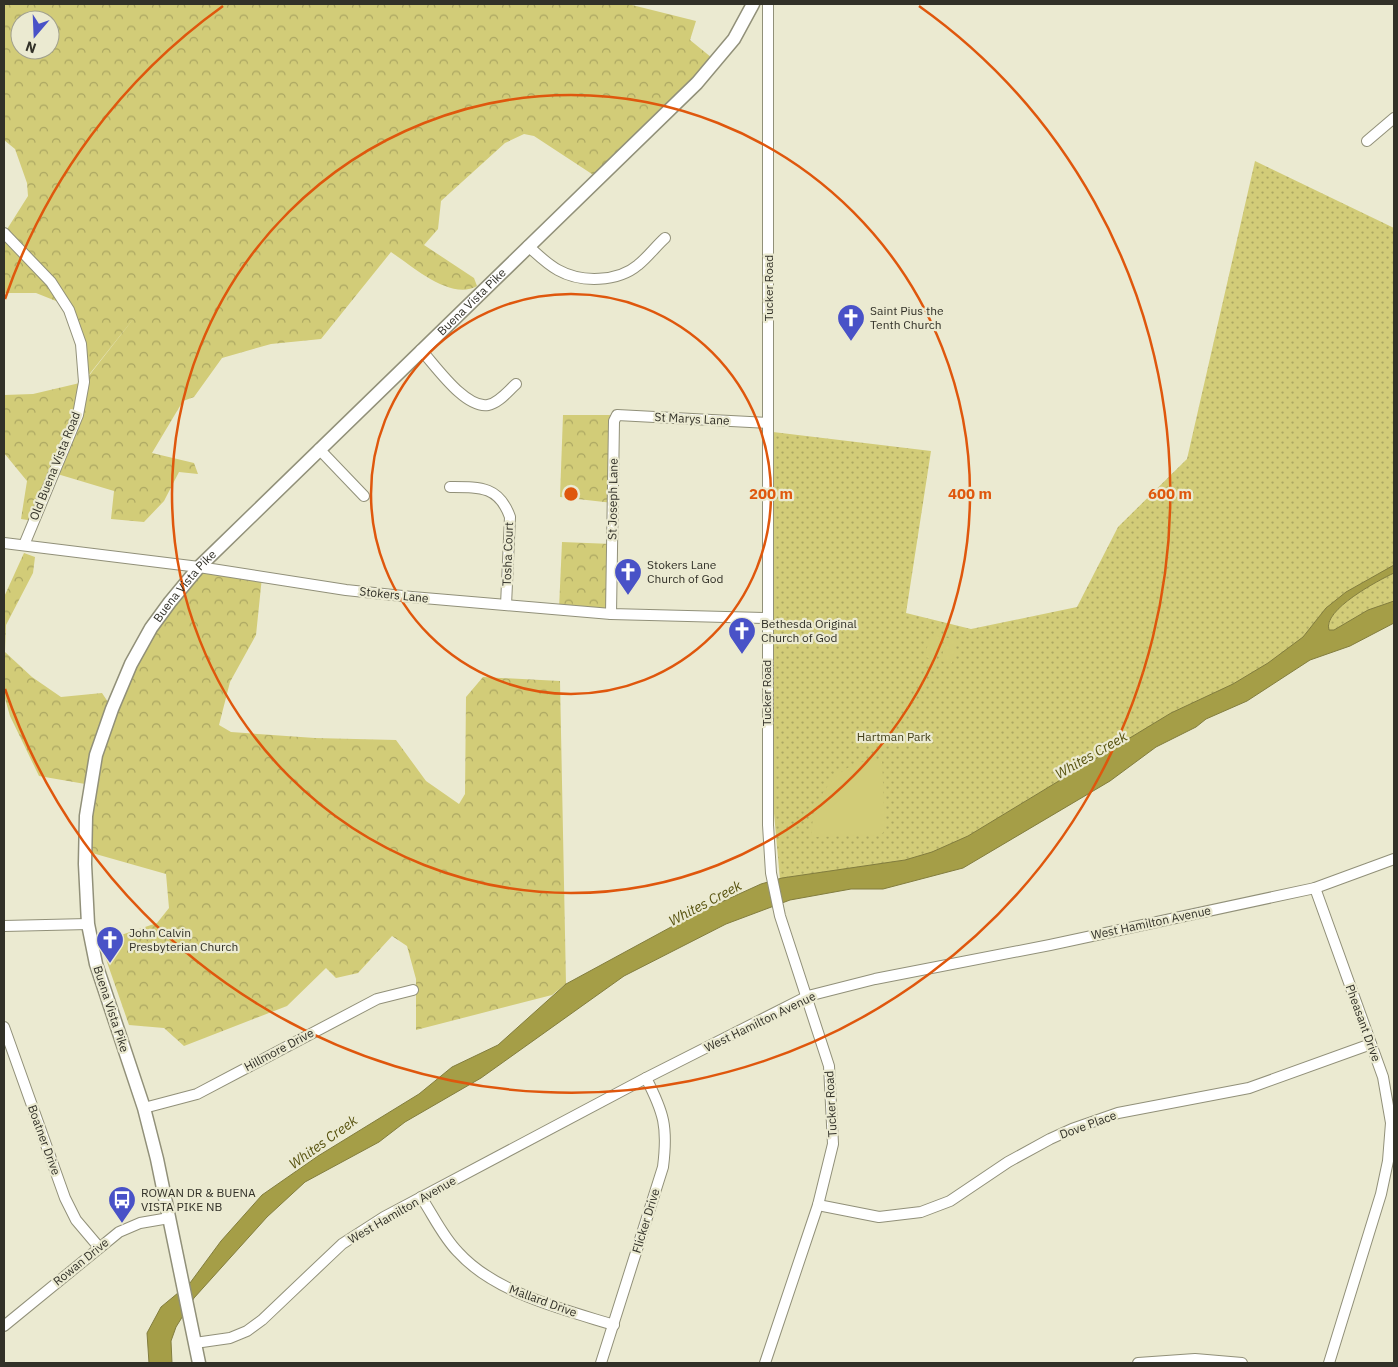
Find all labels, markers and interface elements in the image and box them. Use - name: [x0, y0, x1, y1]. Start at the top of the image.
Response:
- north arrow: [10, 10, 60, 60]
- text: N: [23, 37, 38, 57]
- street label: Tucker Road: [761, 255, 776, 321]
- street label: Buena Vista Pike: [434, 265, 509, 338]
- church icon: Saint Pius the Tenth Church: [836, 303, 866, 342]
- place label: Saint Pius the Tenth Church: [870, 303, 944, 332]
- street label: Old Buena Vista Road: [26, 409, 83, 522]
- street label: St Marys Lane: [654, 409, 730, 428]
- street label: St Joseph Lane: [604, 458, 621, 540]
- text: 200 m: [749, 484, 793, 503]
- text: 400 m: [948, 484, 992, 503]
- text: 600 m: [1148, 484, 1192, 503]
- centre of rings: [562, 485, 580, 503]
- street label: Tosha Court: [499, 522, 516, 586]
- street label: Buena Vista Pike: [150, 546, 219, 625]
- church icon: Stokers Lane Church of God: [613, 557, 643, 596]
- place label: Stokers Lane Church of God: [647, 557, 724, 586]
- street label: Stokers Lane: [359, 583, 430, 606]
- church icon: Bethesda Original Church of God: [727, 616, 757, 655]
- place label: Bethesda Original Church of God: [761, 616, 857, 645]
- street label: Tucker Road: [759, 660, 774, 726]
- water label: Whites Creek: [1052, 727, 1131, 783]
- park label: Hartman Park: [857, 729, 932, 744]
- water label: Whites Creek: [665, 876, 745, 930]
- street label: West Hamilton Avenue: [1090, 902, 1213, 943]
- church icon: John Calvin Presbyterian Church: [95, 925, 125, 964]
- place label: John Calvin Presbyterian Church: [129, 925, 238, 954]
- street label: Buena Vista Pike: [90, 964, 133, 1054]
- street label: Pheasant Drive: [1343, 982, 1385, 1064]
- street label: West Hamilton Avenue: [702, 988, 818, 1055]
- street label: Hillmore Drive: [241, 1025, 317, 1074]
- street label: Tucker Road: [821, 1070, 840, 1138]
- street label: Boatner Drive: [25, 1103, 64, 1177]
- street label: Dove Place: [1057, 1107, 1119, 1142]
- water label: Whites Creek: [285, 1111, 361, 1173]
- street label: West Hamilton Avenue: [345, 1172, 459, 1247]
- bus stop icon: ROWAN DR & BUENA VISTA PIKE NB: [107, 1185, 137, 1224]
- place label: ROWAN DR & BUENA VISTA PIKE NB: [141, 1185, 256, 1214]
- street label: Flicker Drive: [629, 1186, 663, 1255]
- street label: Rowan Drive: [50, 1234, 112, 1289]
- street label: Mallard Drive: [507, 1281, 579, 1320]

